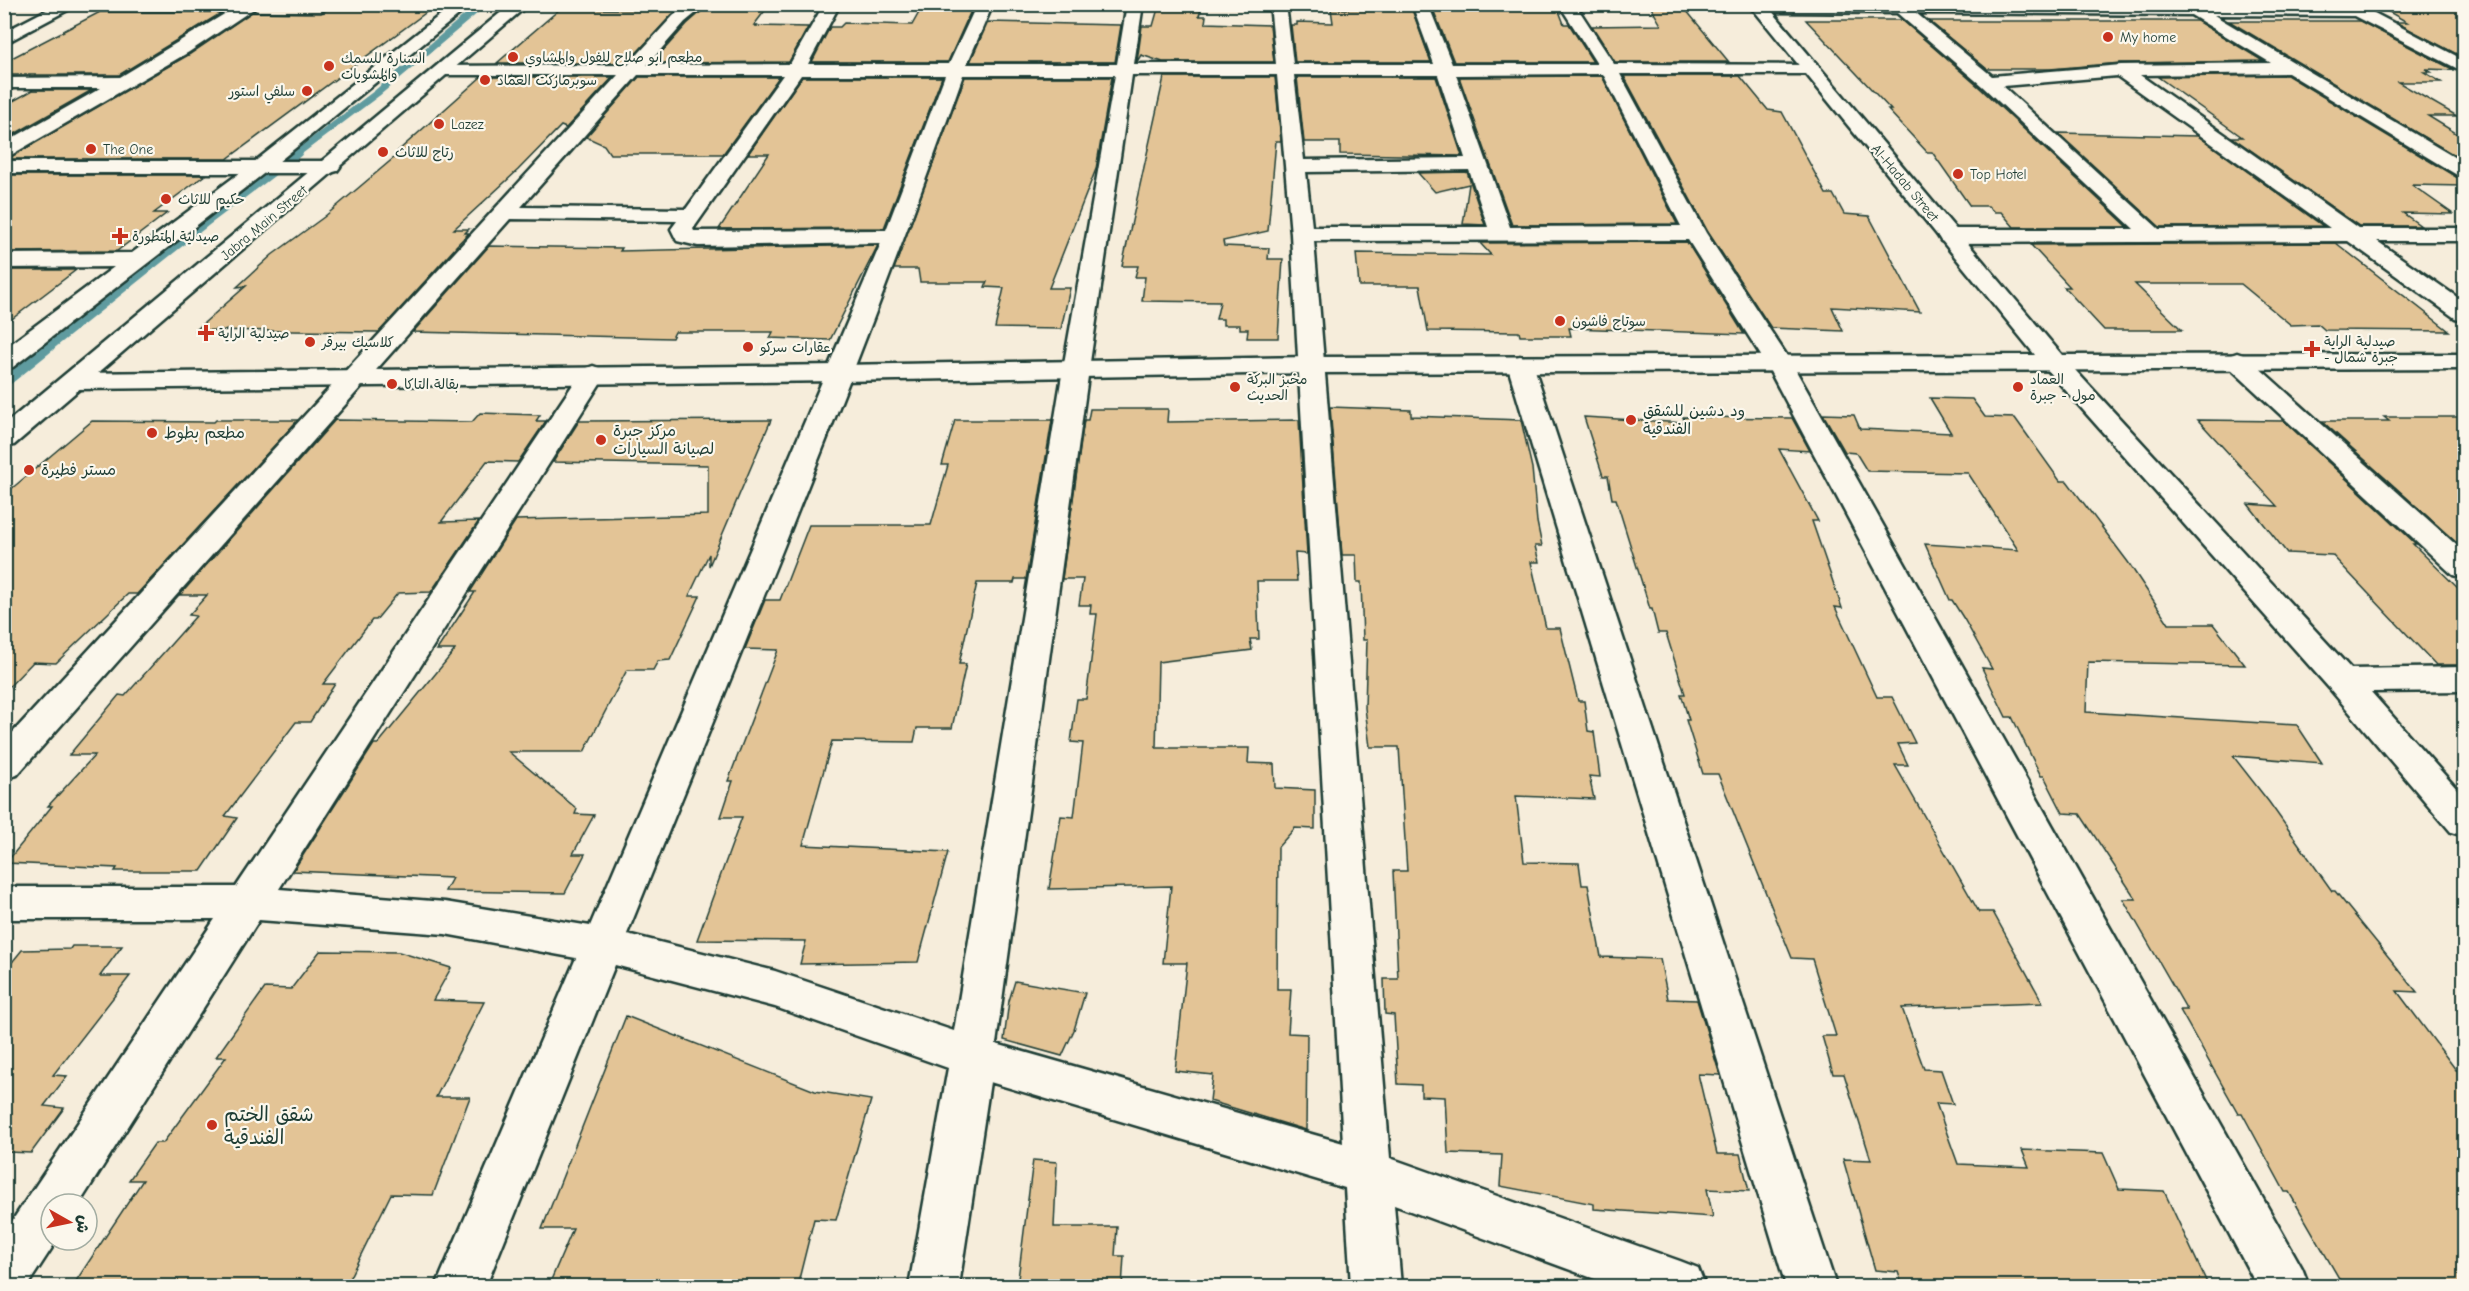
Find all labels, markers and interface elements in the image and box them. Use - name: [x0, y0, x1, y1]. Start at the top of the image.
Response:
- place label: My home: [2120, 29, 2176, 46]
- marker: My home: [2101, 30, 2115, 44]
- place label: مطعم ابو صلاح للفول والمشاوي: [525, 49, 703, 68]
- place label: السنارة للسمك والمشويات: [341, 50, 426, 83]
- marker: مطعم ابو صلاح للفول والمشاوي: [506, 50, 520, 64]
- marker: السنارة للسمك والمشويات: [322, 59, 336, 73]
- place label: سوبرماركت العماد: [497, 72, 597, 89]
- marker: سوبرماركت العماد: [478, 73, 492, 87]
- place label: سلفي استور: [228, 83, 295, 104]
- marker: سلفي استور: [300, 84, 314, 98]
- place label: Lazez: [451, 116, 484, 133]
- marker: Lazez: [432, 117, 446, 131]
- place label: The One: [103, 141, 153, 158]
- street label: Al-Hadab Street: [1868, 141, 1943, 226]
- marker: The One: [84, 142, 98, 156]
- place label: رتاج للاثاث: [395, 144, 454, 162]
- marker: رتاج للاثاث: [376, 145, 390, 159]
- place label: Top Hotel: [1970, 166, 2027, 183]
- marker: Top Hotel: [1951, 167, 1965, 181]
- street label: Jabra Main Street: [217, 181, 312, 264]
- place label: حكيم للاثاث: [178, 191, 245, 210]
- marker: حكيم للاثاث: [159, 192, 173, 206]
- place label: صيدلية المتطورة: [132, 228, 219, 246]
- marker: صيدلية المتطورة: [113, 229, 127, 243]
- place label: سوتاج فاشون: [1572, 313, 1646, 331]
- marker: سوتاج فاشون: [1553, 314, 1567, 328]
- place label: صيدلية الراية: [218, 325, 289, 342]
- marker: صيدلية الراية: [199, 326, 213, 340]
- place label: صيدلية الراية - جبرة شمال: [2324, 333, 2398, 366]
- place label: كلاسيك بيرقر: [321, 334, 394, 351]
- marker: كلاسيك بيرقر: [303, 335, 317, 349]
- place label: عقارات سركو: [759, 339, 831, 356]
- marker: عقارات سركو: [741, 340, 755, 354]
- marker: صيدلية الراية - جبرة شمال: [2305, 342, 2319, 356]
- place label: مخبز البركة الحديث: [1247, 371, 1307, 404]
- place label: العماد مول - جبرة: [2030, 371, 2096, 404]
- place label: بقالة التاكا: [404, 376, 459, 393]
- marker: بقالة التاكا: [385, 377, 399, 391]
- marker: مخبز البركة الحديث: [1228, 380, 1242, 394]
- marker: العماد مول - جبرة: [2011, 380, 2025, 394]
- place label: ود دشين للشقق الفندقية: [1643, 402, 1745, 438]
- marker: ود دشين للشقق الفندقية: [1624, 413, 1638, 427]
- place label: مركز جبرة لصيانة السيارات: [613, 422, 714, 458]
- place label: مطعم بطوط: [164, 424, 245, 445]
- marker: مطعم بطوط: [145, 426, 159, 440]
- marker: مركز جبرة لصيانة السيارات: [594, 433, 608, 447]
- place label: مستر فطيرة: [41, 461, 116, 479]
- marker: مستر فطيرة: [22, 463, 36, 477]
- place label: شقق الختم الفندقية: [224, 1103, 314, 1149]
- marker: شقق الختم الفندقية: [205, 1118, 219, 1132]
- north arrow: [39, 1192, 99, 1252]
- text: ش: [73, 1214, 93, 1234]

